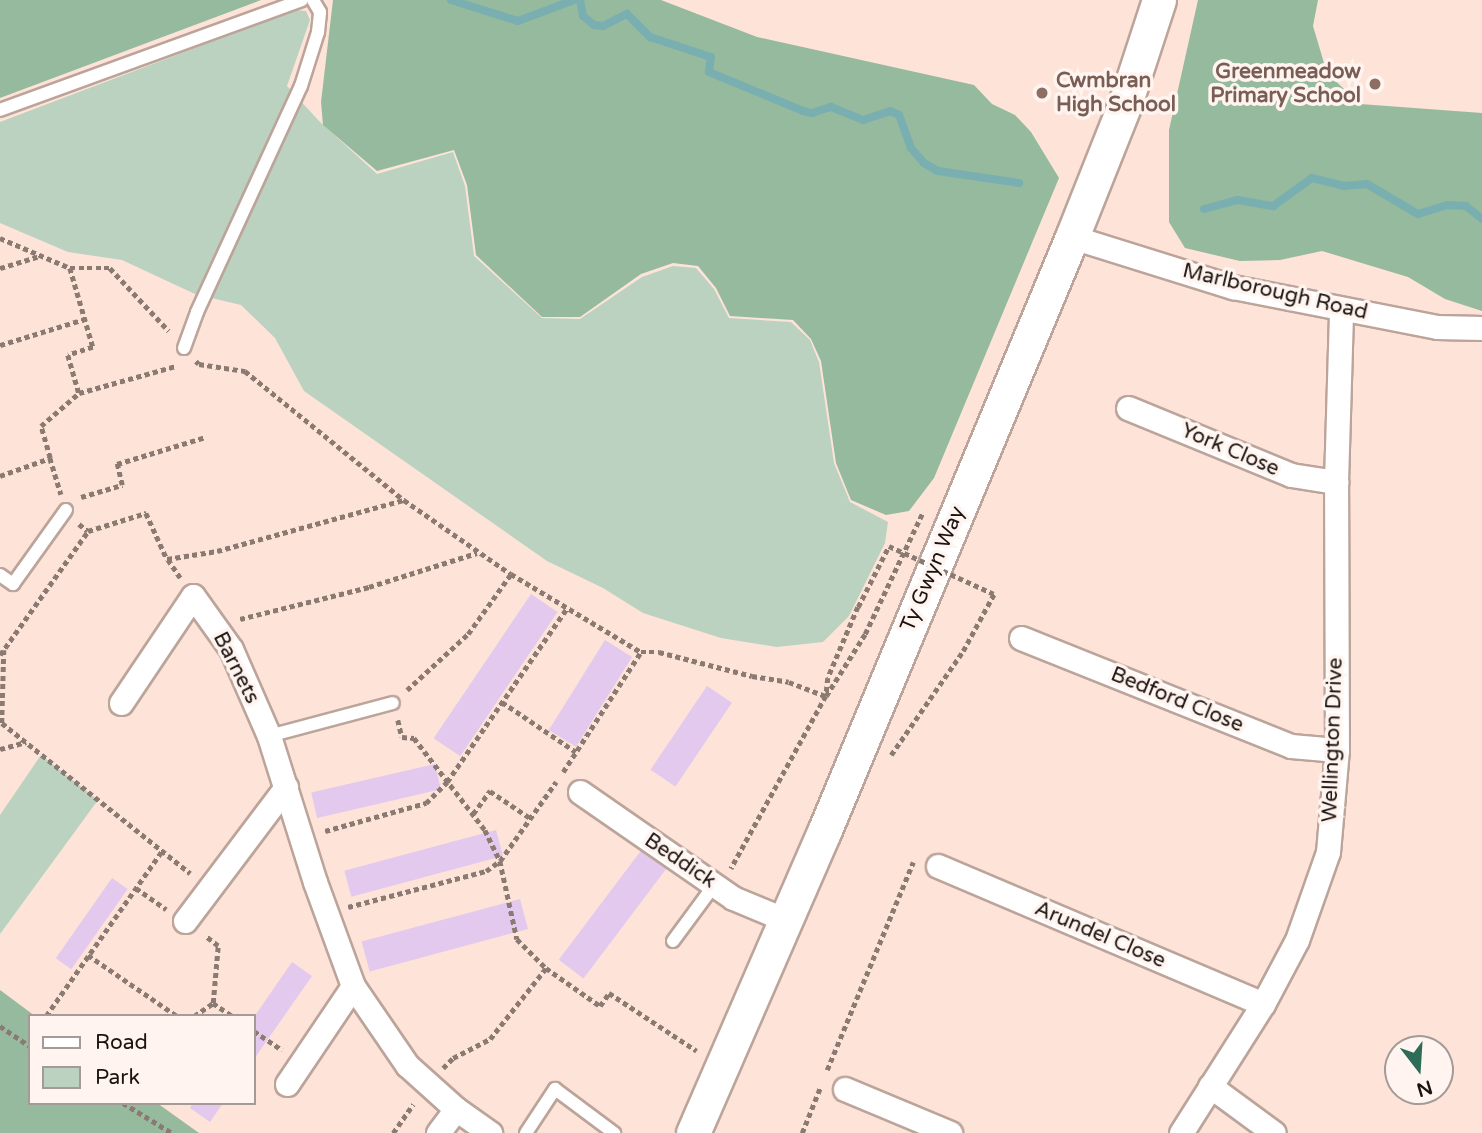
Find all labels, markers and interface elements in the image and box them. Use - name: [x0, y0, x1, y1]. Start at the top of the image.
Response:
- place label: Greenmeadow Primary School: [1210, 59, 1361, 109]
- place label: Cwmbran High School: [1056, 68, 1176, 118]
- marker: Greenmeadow Primary School: [1367, 76, 1383, 92]
- marker: Cwmbran High School: [1034, 85, 1050, 101]
- street label: Marlborough Road: [1180, 258, 1370, 326]
- street label: York Close: [1177, 418, 1283, 482]
- street label: Ty Gwyn Way: [895, 503, 971, 635]
- street label: Barnets: [207, 628, 265, 708]
- street label: Wellington Drive: [1318, 657, 1348, 823]
- street label: Bedford Close: [1107, 662, 1247, 738]
- street label: Beddick: [640, 828, 720, 894]
- street label: Arundel Close: [1031, 896, 1169, 974]
- legend: [28, 1014, 256, 1105]
- text: Road: [95, 1030, 148, 1055]
- north arrow: [1384, 1035, 1454, 1105]
- text: Park: [95, 1065, 140, 1090]
- text: N: [1414, 1075, 1435, 1101]

